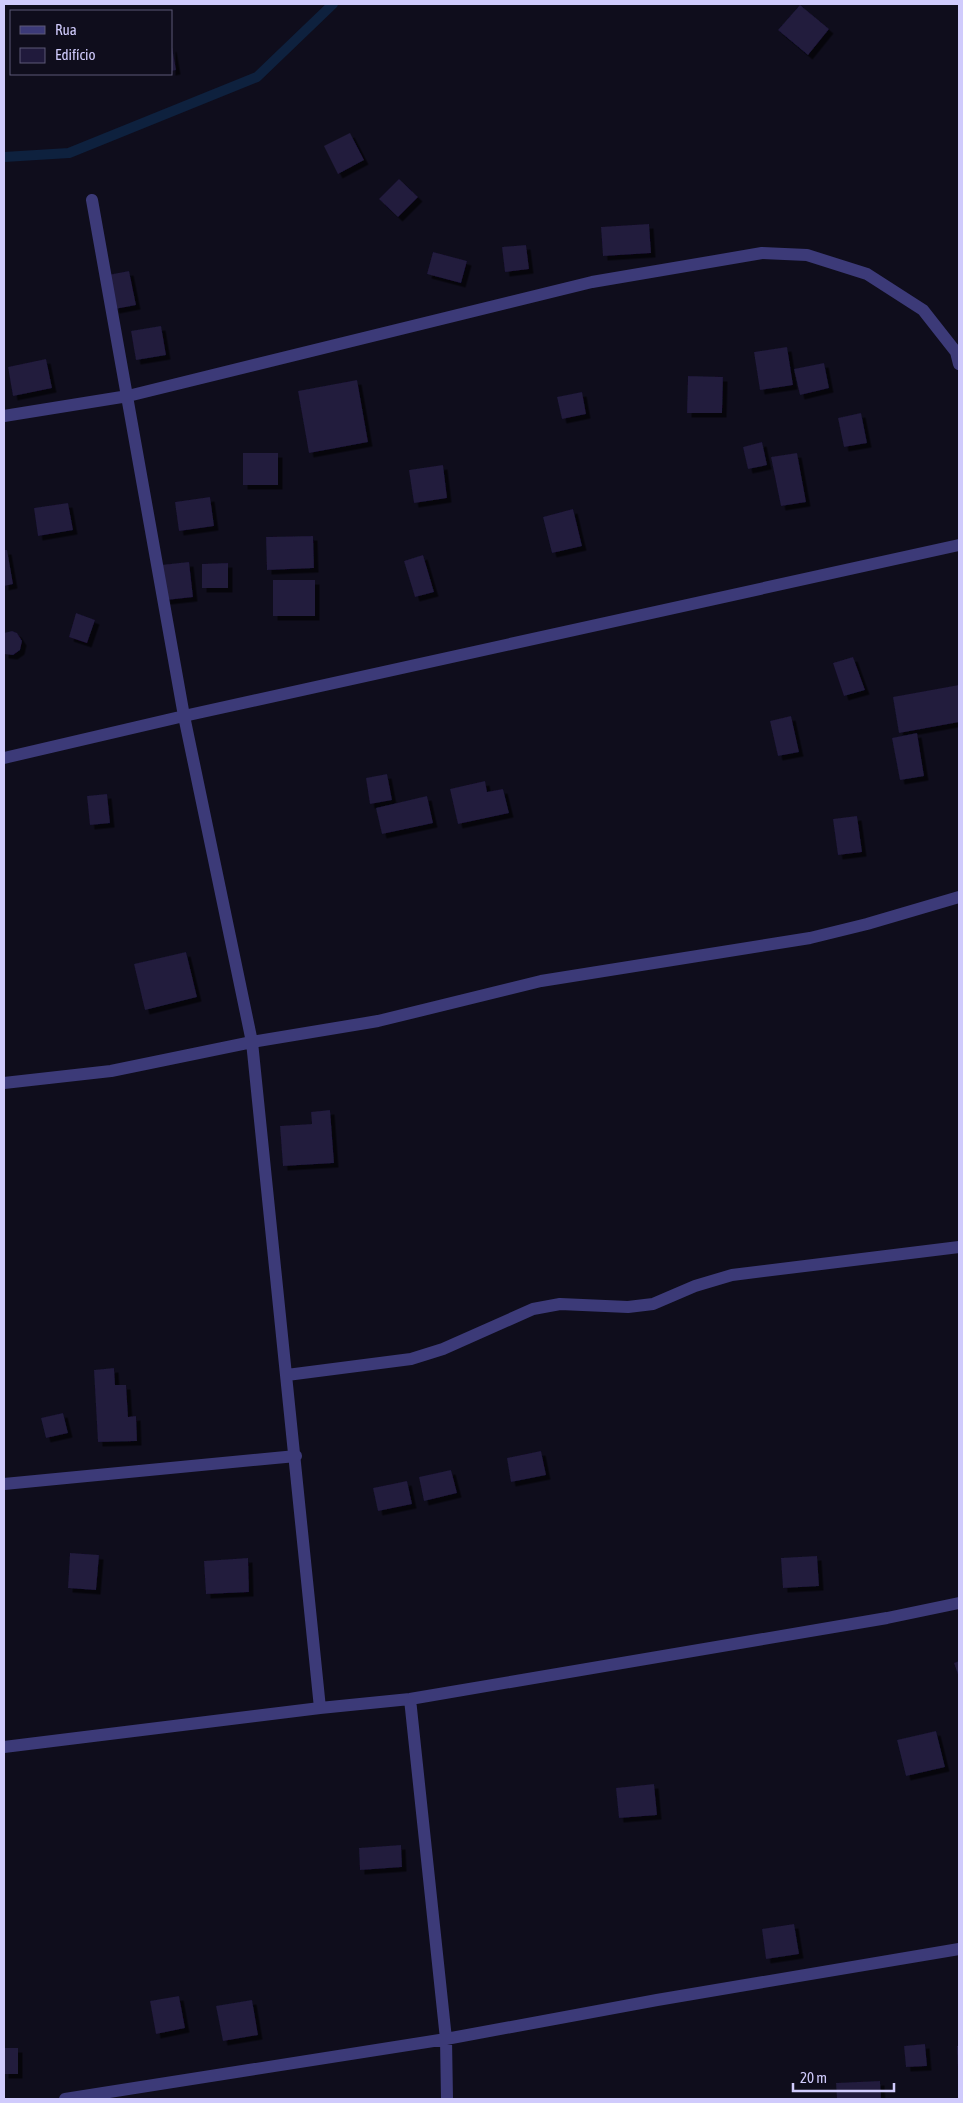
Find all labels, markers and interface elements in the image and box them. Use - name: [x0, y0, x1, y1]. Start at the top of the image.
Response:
- legend: [10, 10, 172, 75]
- text: Rua: [55, 21, 77, 38]
- text: Edifício: [55, 46, 96, 63]
- scale bar: [793, 2060, 894, 2092]
- text: 20 m: [800, 2069, 827, 2086]

